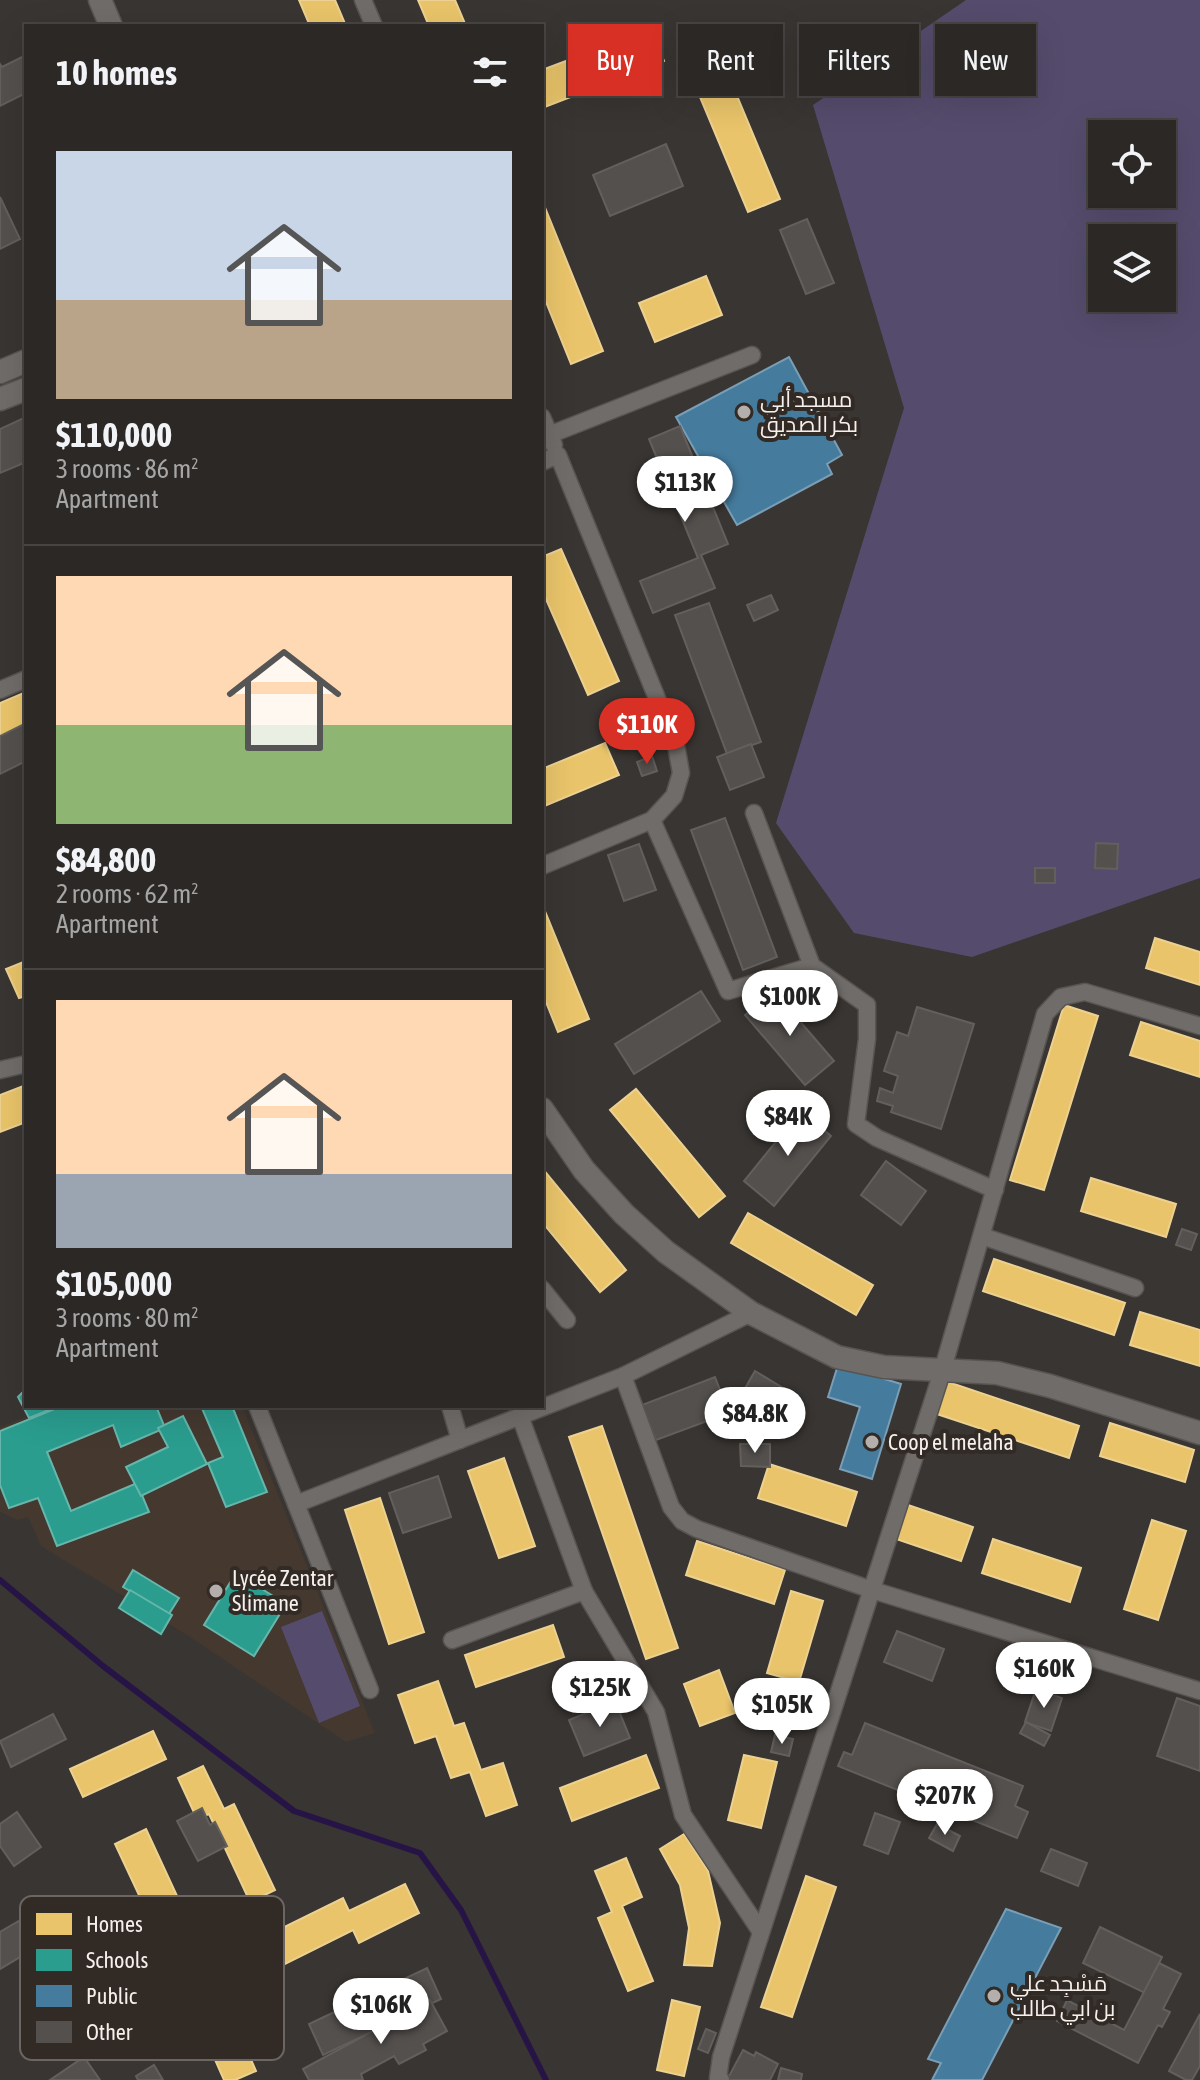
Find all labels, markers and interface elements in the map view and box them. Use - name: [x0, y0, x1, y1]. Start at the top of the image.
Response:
- chip: Buy: [568, 24, 662, 96]
- chip: Rent: [678, 24, 783, 96]
- chip: Filters: [799, 24, 919, 96]
- chip: New: [935, 24, 1036, 96]
- icon: filters: [468, 50, 512, 94]
- text: 10 homes: [56, 53, 177, 92]
- map controls: [1088, 120, 1176, 312]
- button: locate: [1088, 120, 1176, 208]
- icon: home: [212, 203, 356, 347]
- button: layers: [1088, 224, 1176, 312]
- place label: مسجد أبي بكر الصديق: [760, 386, 858, 438]
- marker: مسجد أبي بكر الصديق: [735, 403, 753, 421]
- text: $110,000: [56, 415, 172, 454]
- text: 3 rooms · 86 m²: [56, 454, 198, 484]
- pin: $113K: [629, 456, 741, 524]
- text: $113K: [655, 467, 715, 497]
- text: Apartment: [56, 484, 159, 514]
- icon: home: [212, 628, 356, 772]
- pin: $110K: [591, 698, 703, 766]
- text: $110K: [617, 709, 677, 739]
- text: $84,800: [56, 840, 156, 879]
- text: 2 rooms · 62 m²: [56, 879, 198, 909]
- text: Apartment: [56, 909, 159, 939]
- pin: $100K: [734, 970, 846, 1038]
- text: $100K: [760, 981, 820, 1011]
- icon: home: [212, 1052, 356, 1196]
- pin: $84K: [741, 1090, 835, 1158]
- text: $84K: [764, 1101, 812, 1131]
- text: $105,000: [56, 1264, 172, 1303]
- text: 3 rooms · 80 m²: [56, 1303, 198, 1333]
- text: Apartment: [56, 1333, 159, 1363]
- pin: $84.8K: [690, 1387, 820, 1455]
- text: $84.8K: [723, 1398, 787, 1428]
- place label: Coop el melaha: [888, 1429, 1014, 1455]
- marker: Coop el melaha: [863, 1433, 881, 1451]
- place label: Lycée Zentar Slimane: [232, 1565, 334, 1616]
- marker: Lycée Zentar Slimane: [207, 1582, 225, 1600]
- pin: $160K: [988, 1642, 1100, 1710]
- text: $160K: [1014, 1653, 1074, 1683]
- pin: $125K: [544, 1661, 656, 1729]
- text: $125K: [570, 1672, 630, 1702]
- pin: $105K: [726, 1678, 838, 1746]
- text: $105K: [752, 1689, 812, 1719]
- pin: $207K: [889, 1769, 1001, 1837]
- text: $207K: [915, 1780, 975, 1810]
- legend: [20, 1896, 284, 2060]
- text: Homes: [86, 1911, 143, 1937]
- text: Schools: [86, 1947, 149, 1973]
- place label: مَسْجِد علي بن ابي طالب: [1010, 1970, 1115, 2025]
- pin: $106K: [325, 1978, 437, 2046]
- text: Public: [86, 1983, 138, 2009]
- marker: مَسْجِد علي بن ابي طالب: [985, 1987, 1003, 2005]
- text: $106K: [351, 1989, 411, 2019]
- text: Other: [86, 2019, 133, 2045]

